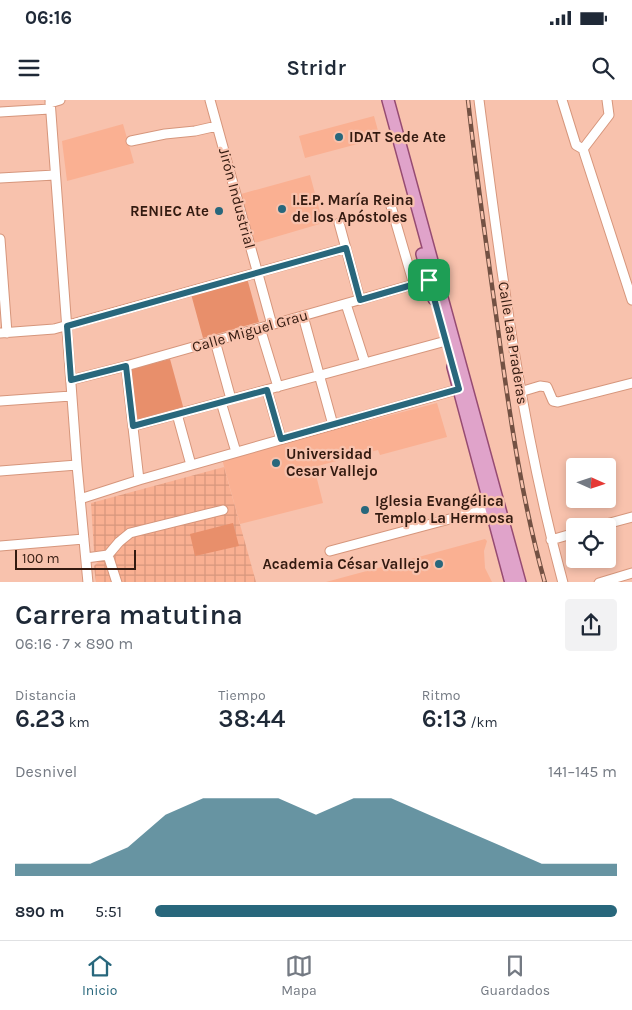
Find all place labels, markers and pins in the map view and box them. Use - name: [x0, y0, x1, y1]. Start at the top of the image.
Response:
- place label: IDAT Sede Ate: [349, 128, 446, 146]
- marker: IDAT Sede Ate: [333, 131, 345, 143]
- place label: I.E.P. María Reina de los Apóstoles: [292, 191, 413, 226]
- place label: RENIEC Ate: [130, 202, 209, 220]
- marker: I.E.P. María Reina de los Apóstoles: [276, 203, 288, 215]
- marker: RENIEC Ate: [213, 205, 225, 217]
- pin: [408, 259, 450, 301]
- place label: Universidad Cesar Vallejo: [286, 445, 378, 480]
- marker: Universidad Cesar Vallejo: [270, 457, 282, 469]
- place label: Iglesia Evangélica Templo La Hermosa: [375, 492, 514, 527]
- marker: Iglesia Evangélica Templo La Hermosa: [359, 504, 371, 516]
- place label: Academia César Vallejo: [262, 555, 429, 573]
- marker: Academia César Vallejo: [433, 558, 445, 570]

